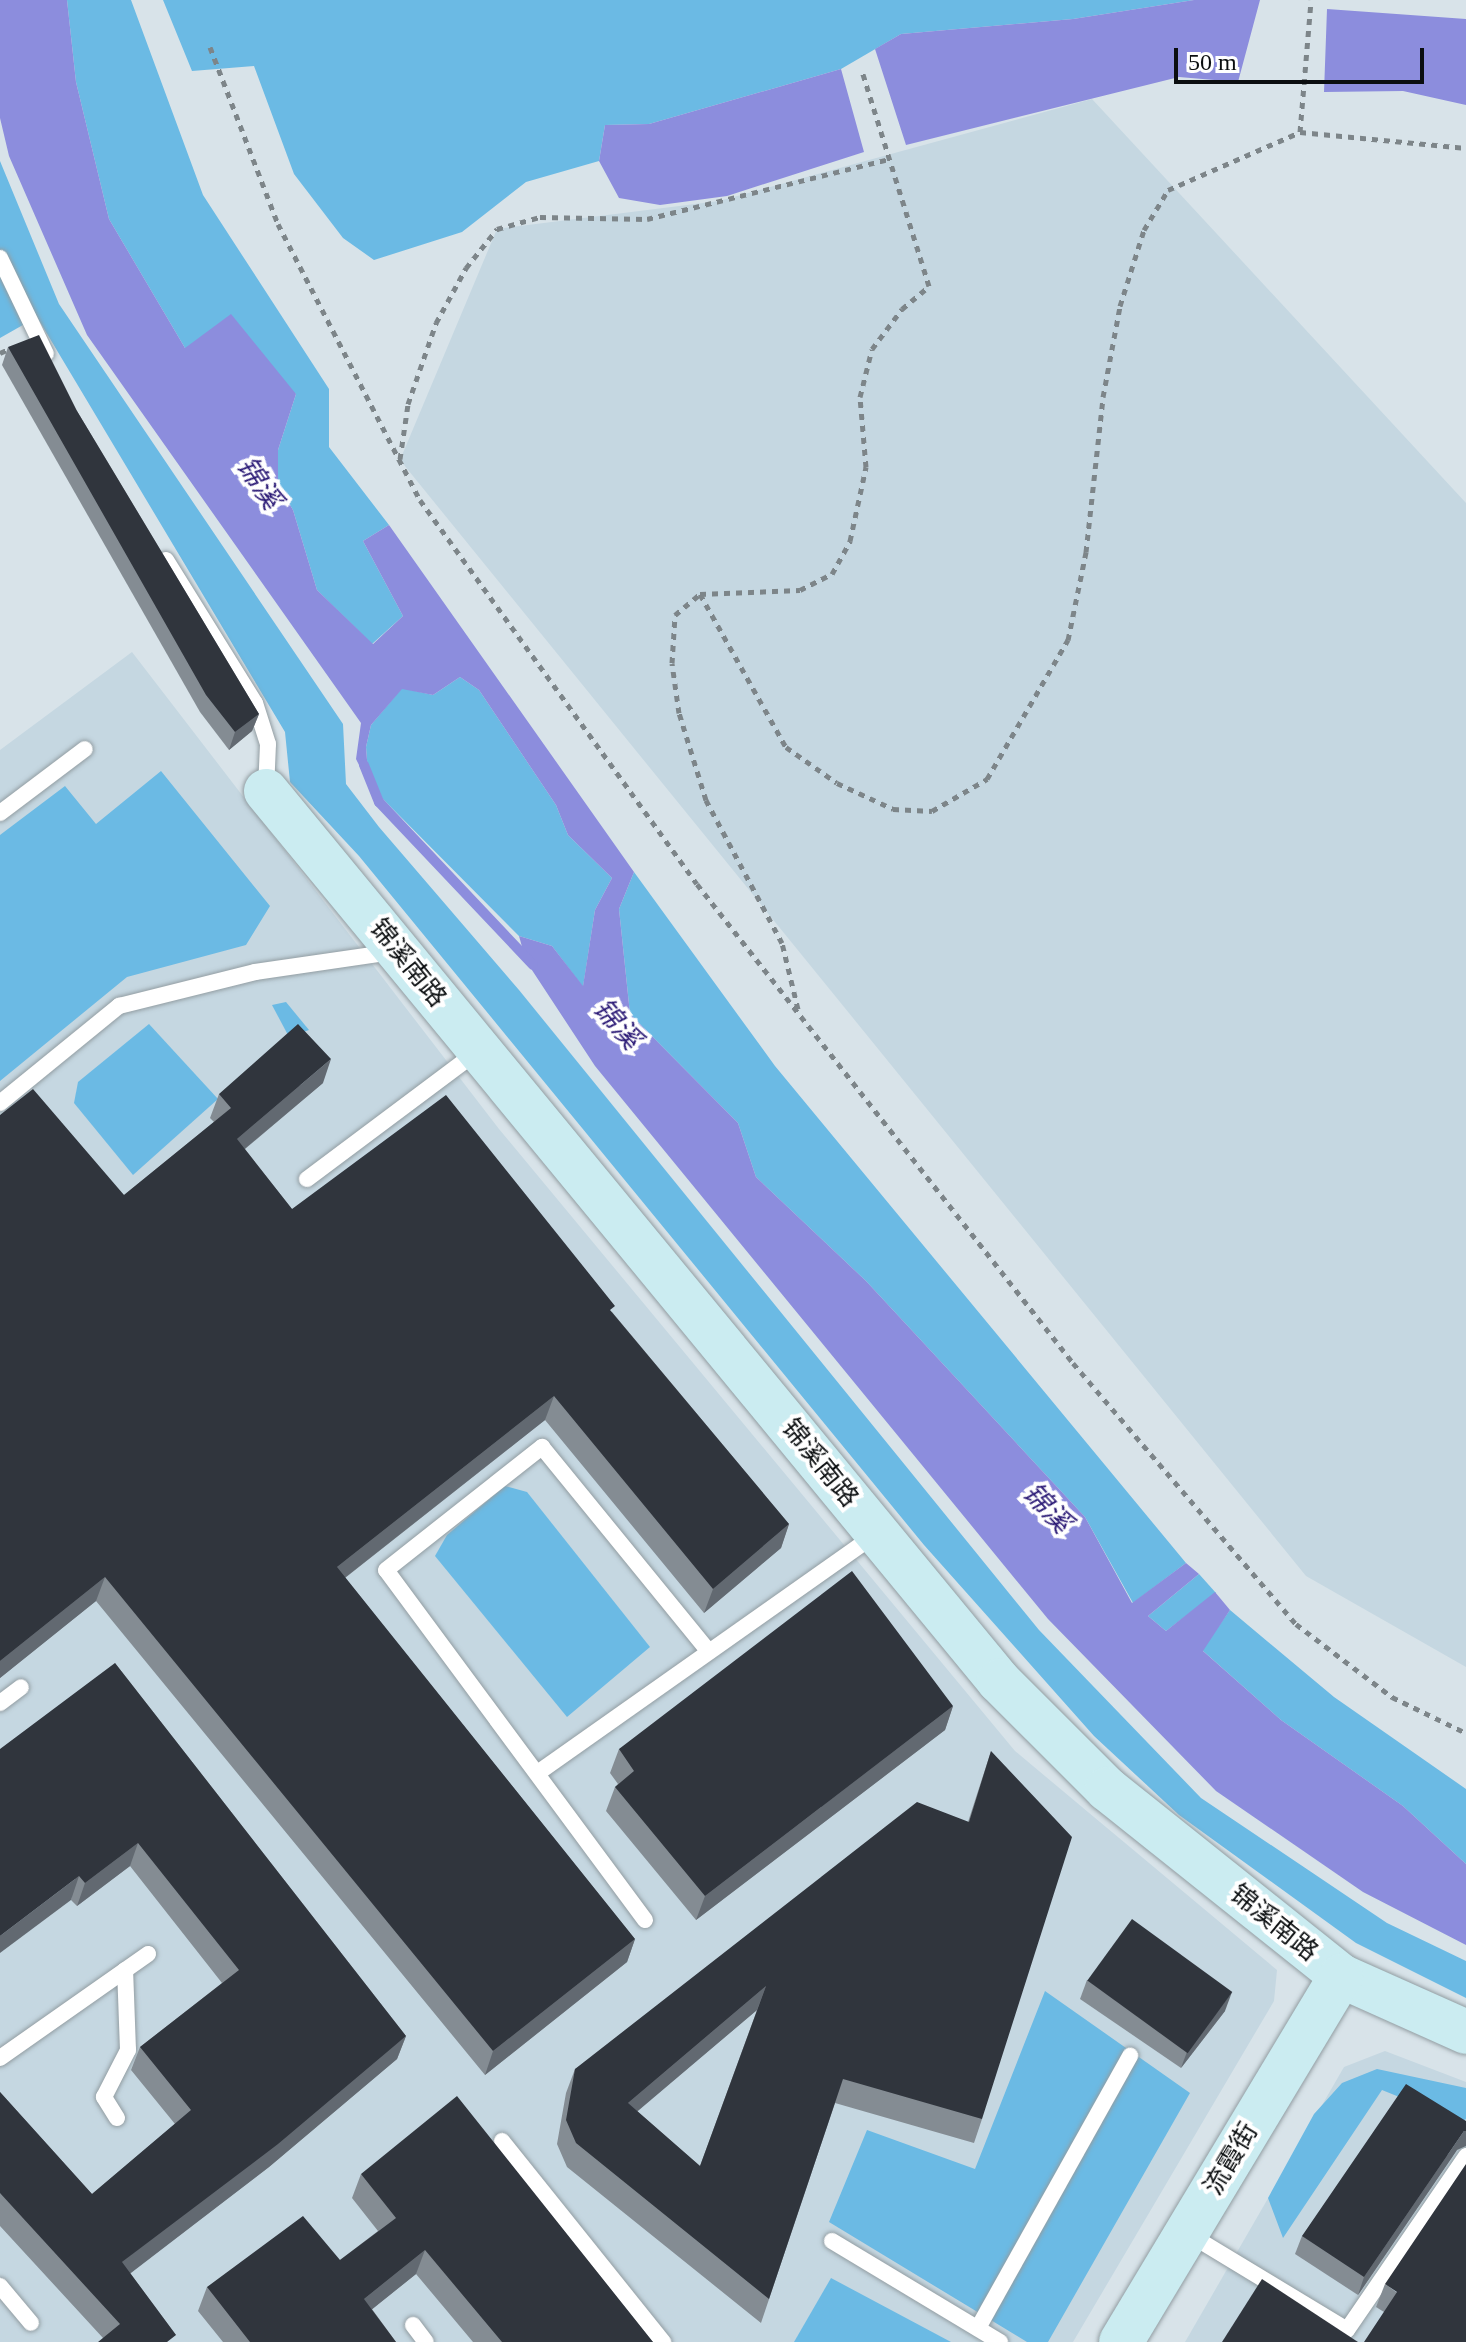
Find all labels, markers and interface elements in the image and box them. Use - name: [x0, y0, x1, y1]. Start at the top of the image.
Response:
- scale bar: [1178, 32, 1428, 82]
- text: 50 m: [1188, 49, 1237, 75]
- water label: 锦溪: [229, 450, 289, 516]
- street label: 锦溪南路: [363, 913, 453, 1013]
- water label: 锦溪: [586, 992, 648, 1056]
- street label: 锦溪南路: [775, 1413, 865, 1513]
- water label: 锦溪: [1016, 1476, 1078, 1540]
- street label: 锦溪南路: [1224, 1878, 1324, 1968]
- street label: 流霞街: [1198, 2118, 1264, 2200]

